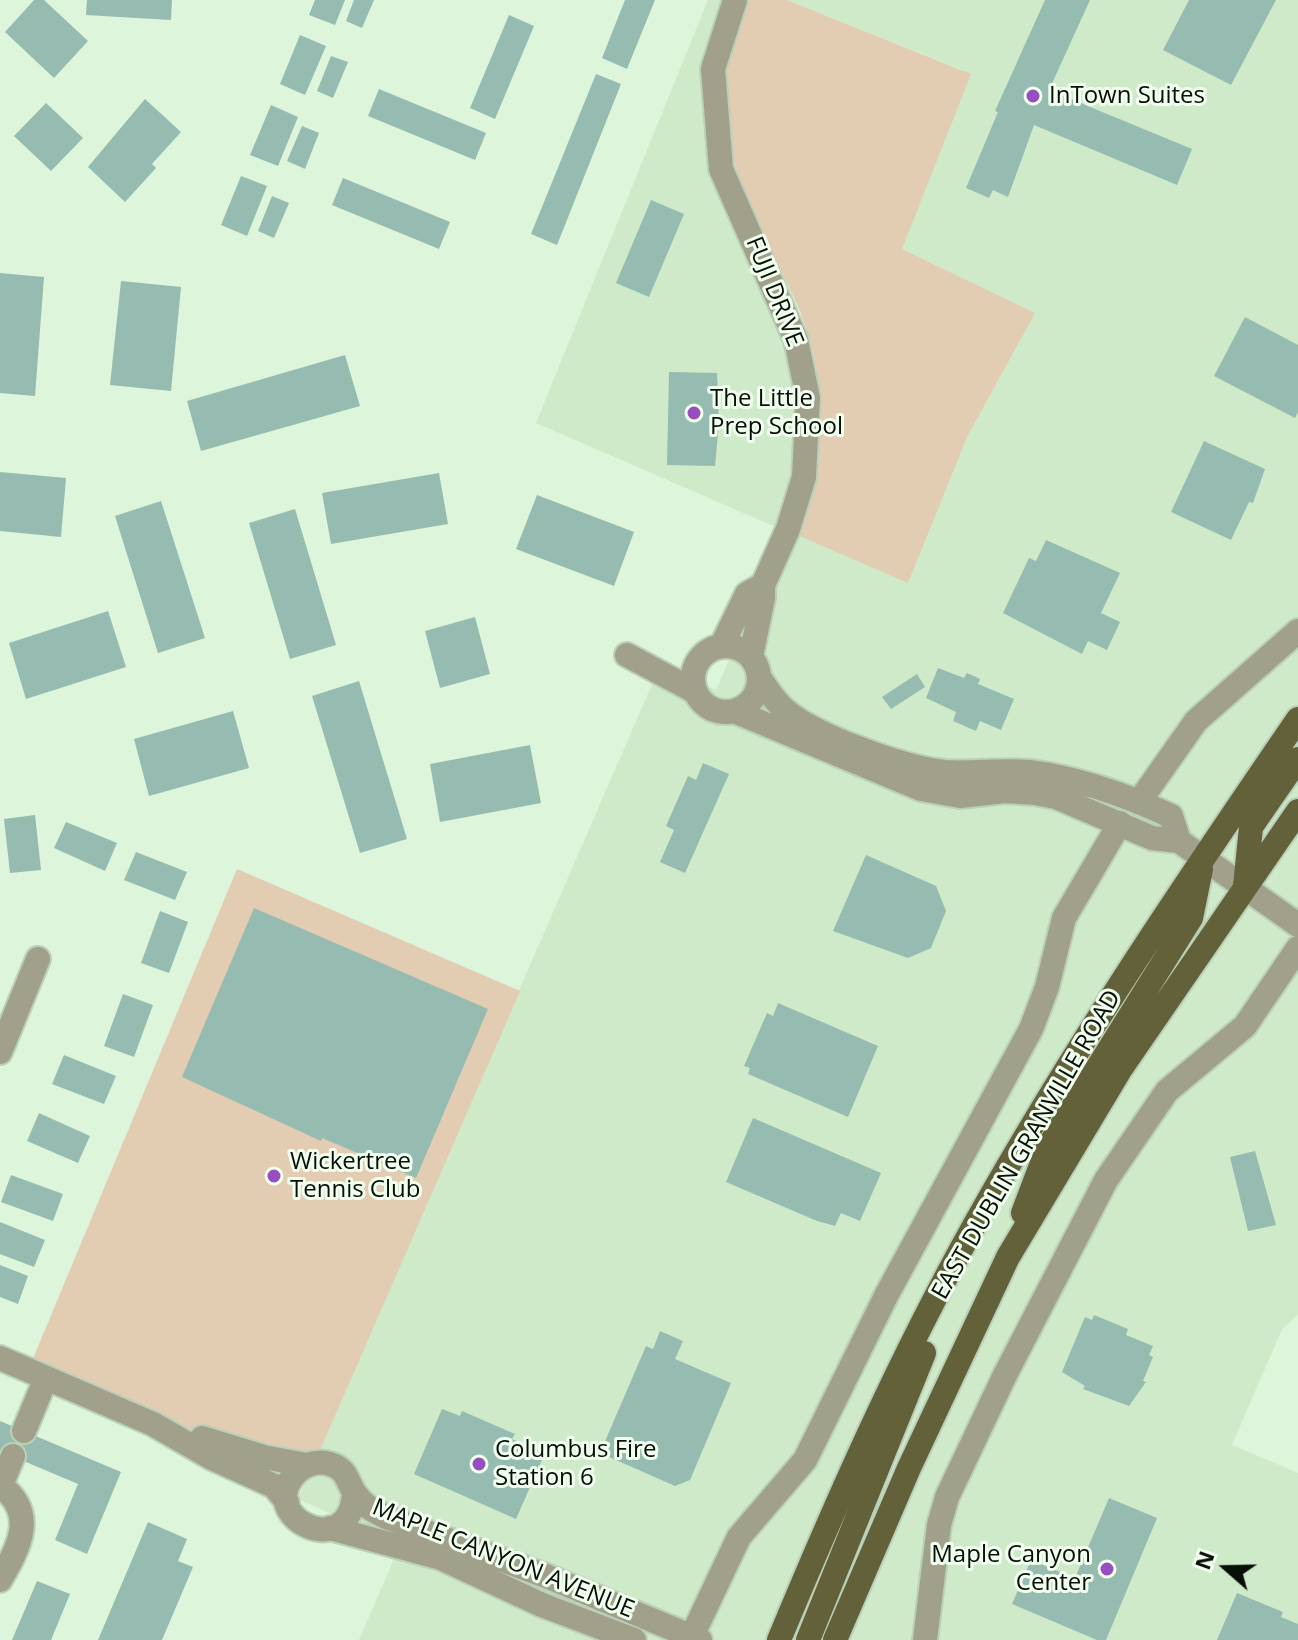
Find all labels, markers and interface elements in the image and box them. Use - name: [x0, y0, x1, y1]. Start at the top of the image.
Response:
- place label: InTown Suites: [1049, 82, 1205, 110]
- marker: InTown Suites: [1024, 87, 1042, 105]
- street label: FUJI DRIVE: [739, 233, 809, 351]
- place label: The Little Prep School: [710, 385, 843, 441]
- marker: The Little Prep School: [685, 404, 703, 422]
- street label: EAST DUBLIN GRANVILLE ROAD: [926, 985, 1128, 1305]
- place label: Wickertree Tennis Club: [290, 1148, 420, 1204]
- marker: Wickertree Tennis Club: [265, 1167, 283, 1185]
- place label: Columbus Fire Station 6: [495, 1436, 656, 1492]
- marker: Columbus Fire Station 6: [470, 1455, 488, 1473]
- street label: MAPLE CANYON AVENUE: [368, 1493, 638, 1625]
- north arrow: [1186, 1528, 1266, 1608]
- place label: Maple Canyon Center: [931, 1541, 1091, 1597]
- text: N: [1186, 1546, 1221, 1573]
- marker: Maple Canyon Center: [1098, 1560, 1116, 1578]

